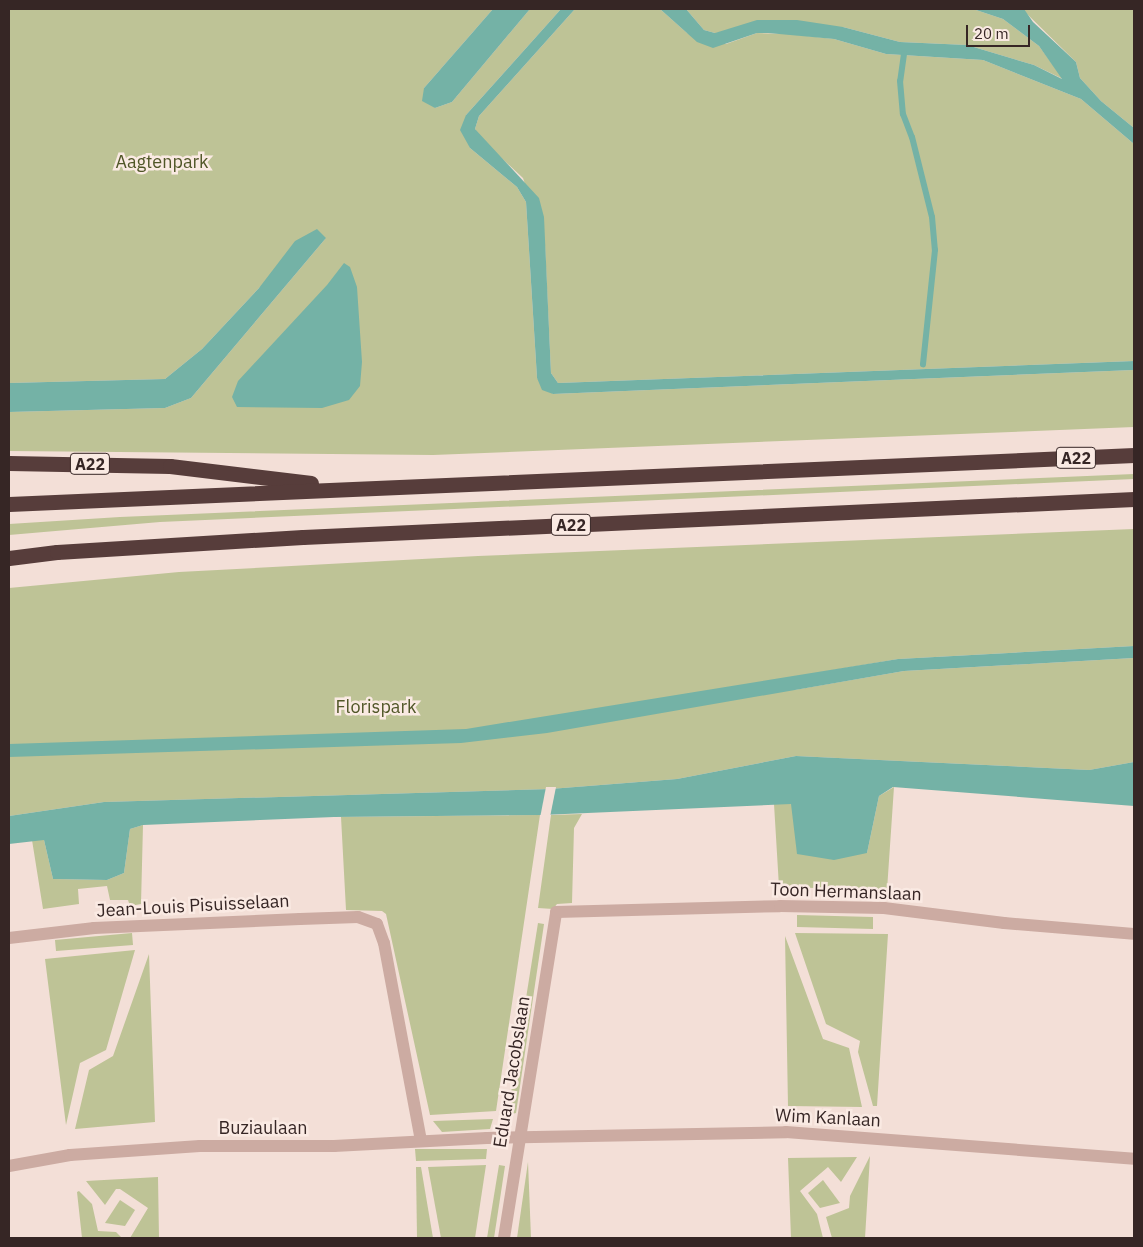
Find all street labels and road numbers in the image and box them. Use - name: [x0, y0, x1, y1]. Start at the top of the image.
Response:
- road number: A22: [1055, 444, 1097, 472]
- road number: A22: [69, 450, 111, 478]
- road number: A22: [550, 512, 592, 538]
- street label: Toon Hermanslaan: [770, 879, 922, 905]
- street label: Jean-Louis Pisuisselaan: [96, 890, 290, 922]
- street label: Eduard Jacobslaan: [489, 995, 535, 1149]
- street label: Wim Kanlaan: [775, 1104, 881, 1132]
- street label: Buziaulaan: [218, 1117, 308, 1139]

